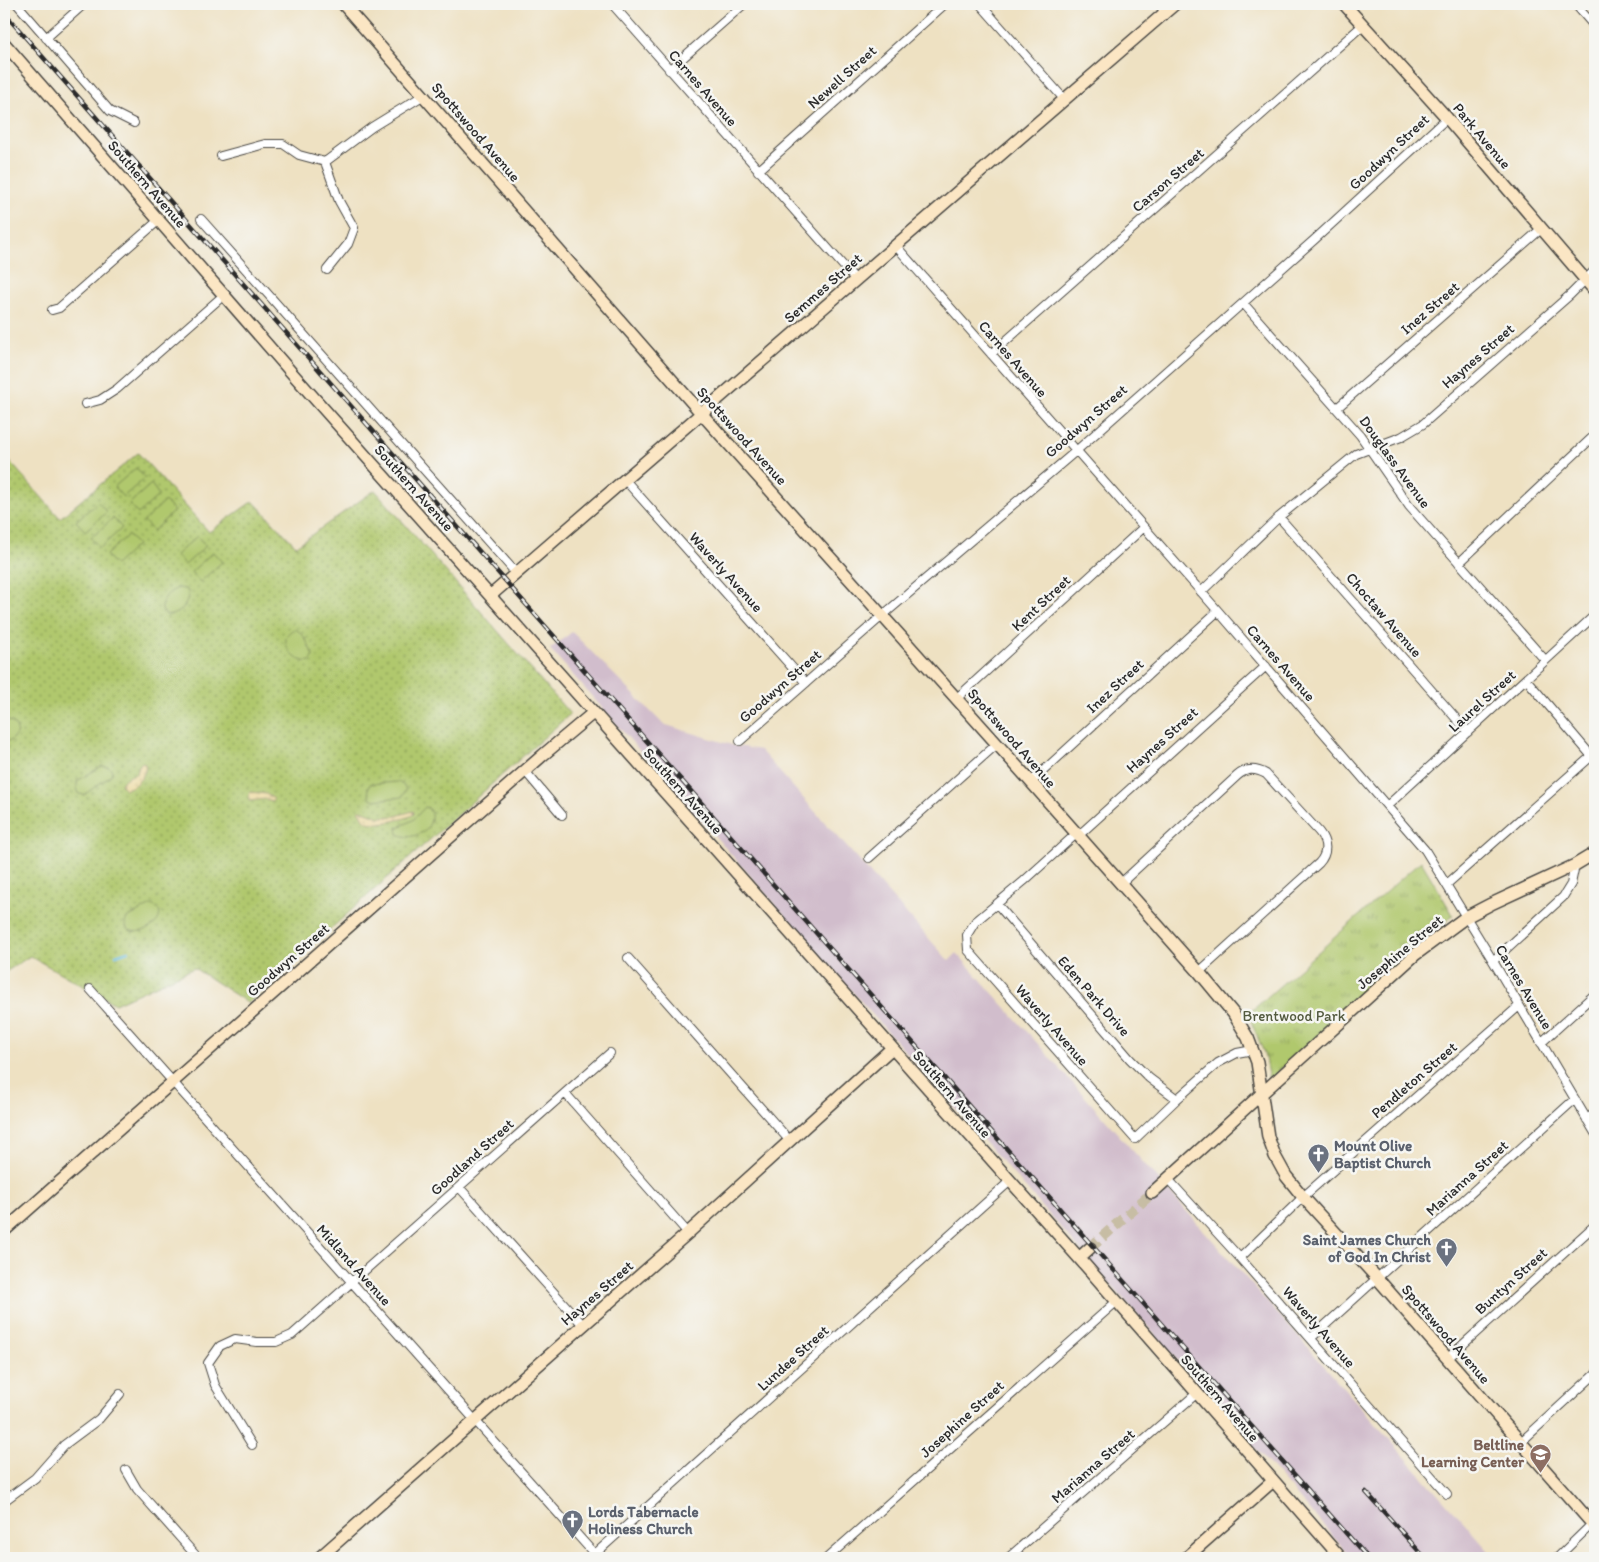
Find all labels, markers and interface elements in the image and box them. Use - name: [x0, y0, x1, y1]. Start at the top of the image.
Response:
- street label: Newell Street: [804, 41, 880, 113]
- street label: Carnes Avenue: [665, 46, 741, 130]
- street label: Spottswood Avenue: [428, 78, 524, 186]
- street label: Park Avenue: [1449, 99, 1515, 173]
- street label: Goodwyn Street: [1345, 110, 1433, 194]
- street label: Southern Avenue: [104, 136, 190, 232]
- street label: Carson Street: [1128, 144, 1208, 216]
- street label: Semmes Street: [780, 249, 866, 327]
- street label: Inez Street: [1397, 278, 1463, 338]
- street label: Carnes Avenue: [975, 317, 1051, 401]
- street label: Haynes Street: [1438, 319, 1518, 392]
- street label: Goodwyn Street: [1041, 380, 1131, 462]
- street label: Spottswood Avenue: [693, 383, 791, 489]
- street label: Douglass Avenue: [1355, 412, 1435, 512]
- street label: Southern Avenue: [370, 441, 458, 535]
- street label: Waverly Avenue: [685, 528, 767, 616]
- street label: Choctaw Avenue: [1342, 569, 1426, 661]
- street label: Kent Street: [1008, 571, 1074, 635]
- street label: Carnes Avenue: [1243, 621, 1319, 705]
- street label: Goodwyn Street: [735, 645, 825, 727]
- street label: Inez Street: [1083, 655, 1148, 717]
- street label: Laurel Street: [1445, 666, 1520, 736]
- street label: Spottswood Avenue: [964, 684, 1060, 792]
- street label: Haynes Street: [1123, 703, 1202, 777]
- street label: Southern Avenue: [639, 744, 727, 838]
- street label: Josephine Street: [1353, 911, 1447, 993]
- street label: Goodwyn Street: [243, 919, 333, 1001]
- street label: Carnes Avenue: [1492, 941, 1556, 1033]
- street label: Eden Park Drive: [1054, 952, 1134, 1040]
- street label: Waverly Avenue: [1012, 981, 1092, 1069]
- park label: Brentwood Park: [1243, 1007, 1346, 1025]
- street label: Pendleton Street: [1367, 1038, 1461, 1122]
- street label: Southern Avenue: [909, 1046, 995, 1142]
- street label: Goodland Street: [427, 1115, 518, 1199]
- street label: Marianna Street: [1422, 1136, 1512, 1220]
- place label: Mount Olive Baptist Church: [1334, 1137, 1431, 1173]
- church icon: Mount Olive Baptist Church: [1306, 1143, 1330, 1174]
- street label: Midland Avenue: [313, 1221, 395, 1309]
- place label: Saint James Church of God In Christ: [1303, 1231, 1431, 1266]
- church icon: Saint James Church of God In Christ: [1435, 1237, 1459, 1268]
- street label: Buntyn Street: [1471, 1244, 1551, 1318]
- street label: Haynes Street: [557, 1256, 637, 1329]
- street label: Spottswood Avenue: [1398, 1280, 1494, 1388]
- street label: Waverly Avenue: [1279, 1283, 1359, 1371]
- street label: Lundee Street: [754, 1321, 833, 1395]
- street label: Southern Avenue: [1177, 1350, 1263, 1446]
- street label: Josephine Street: [916, 1376, 1008, 1461]
- street label: Marianna Street: [1048, 1425, 1139, 1507]
- place label: Beltline Learning Center: [1421, 1436, 1525, 1472]
- school or university icon: Beltline Learning Center: [1528, 1442, 1552, 1473]
- place label: Lords Tabernacle Holiness Church: [588, 1503, 699, 1538]
- church icon: Lords Tabernacle Holiness Church: [560, 1509, 584, 1540]

